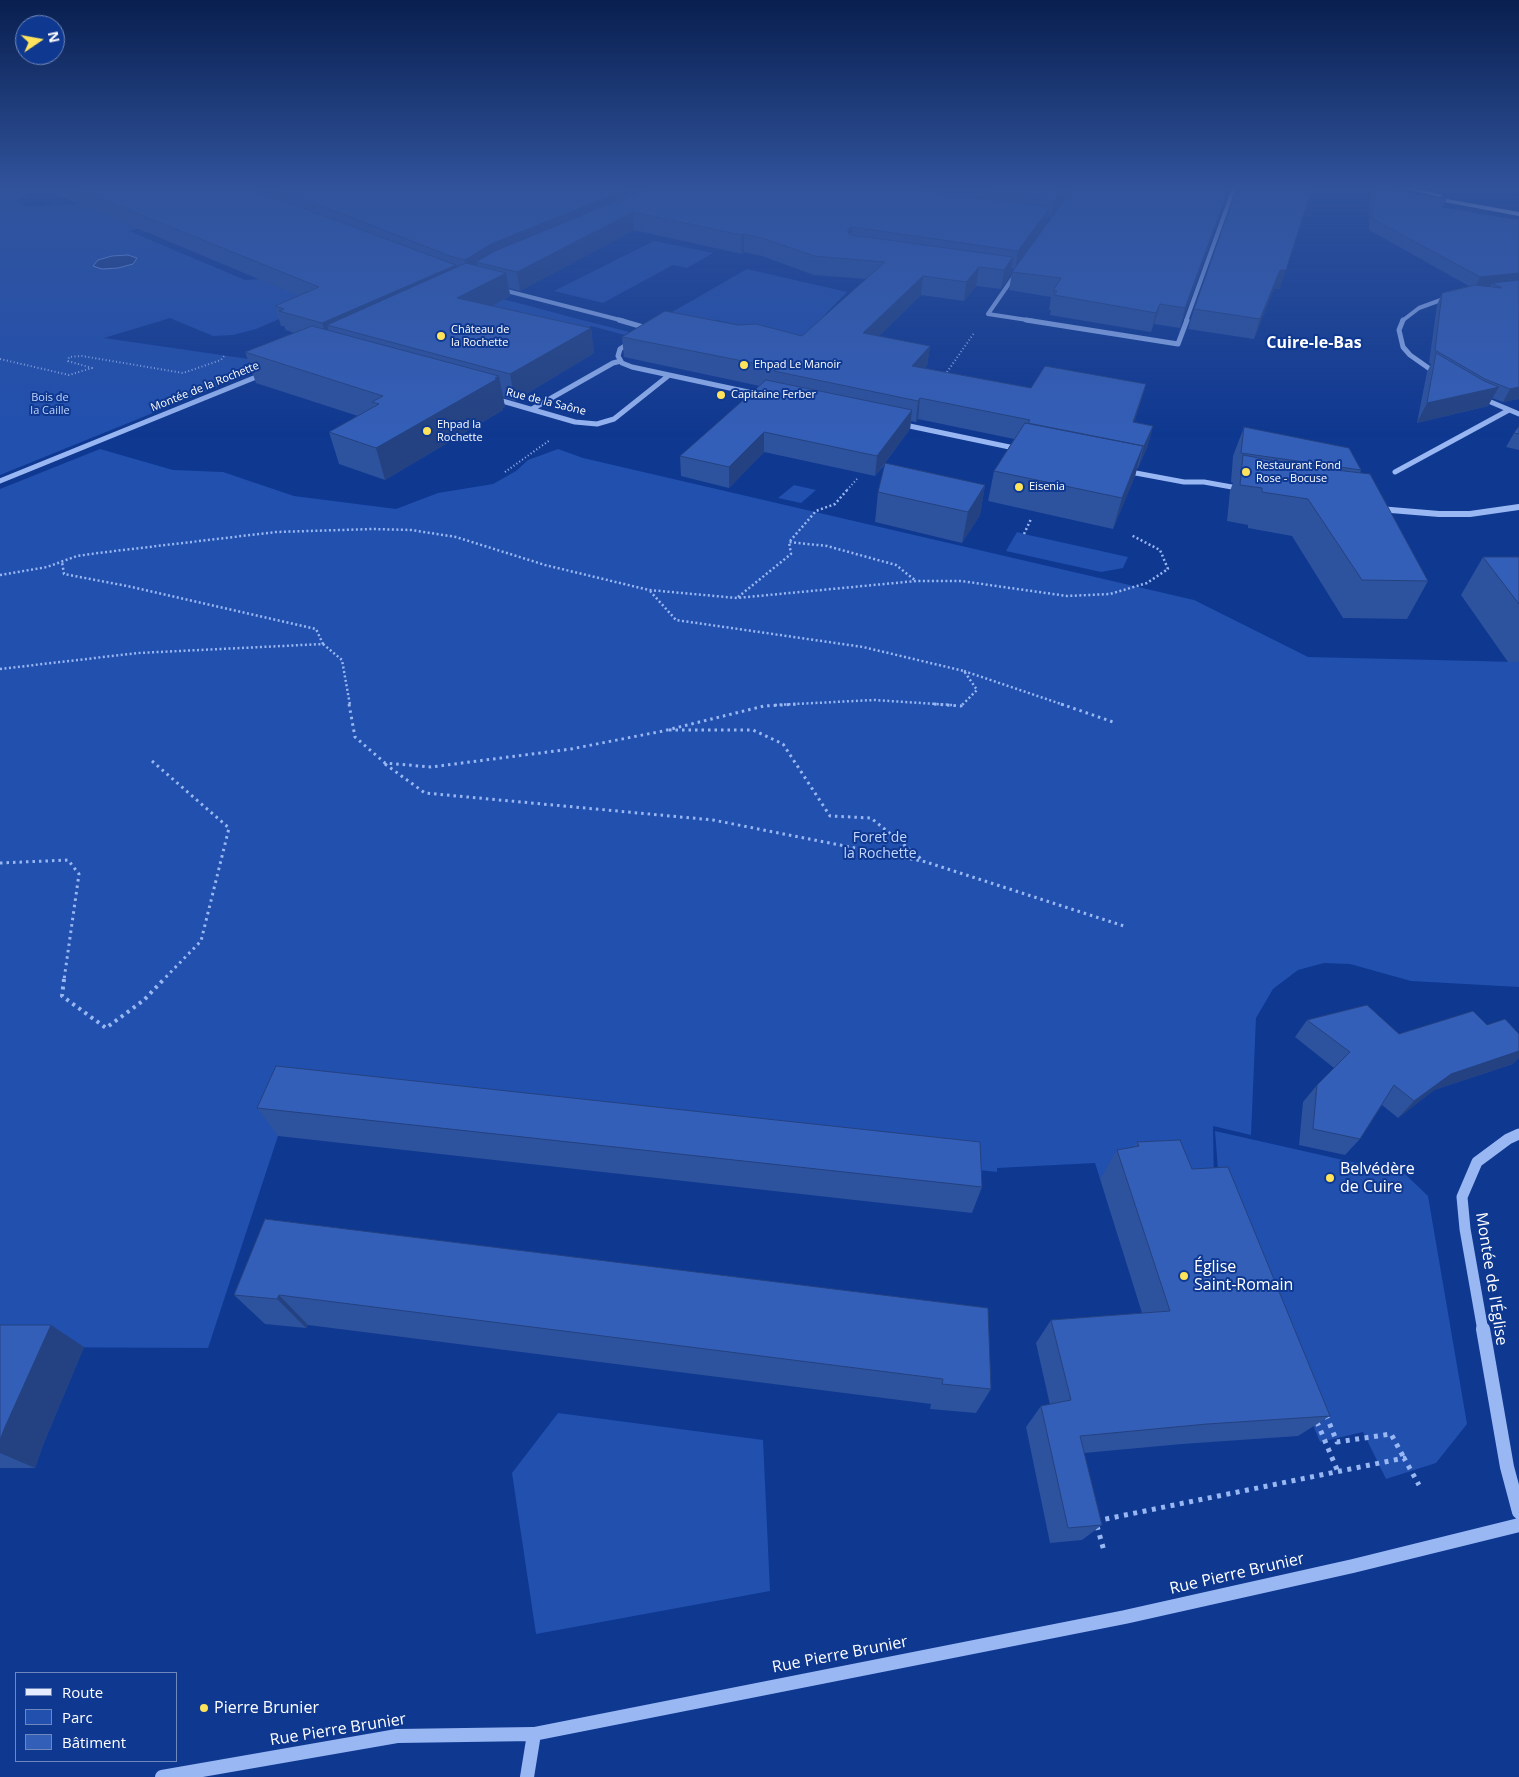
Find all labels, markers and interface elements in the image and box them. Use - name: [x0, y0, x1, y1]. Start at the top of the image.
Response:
- north arrow: [15, 15, 65, 65]
- text: N: [44, 29, 65, 45]
- place label: Château de la Rochette: [451, 323, 510, 349]
- marker: Château de la Rochette: [435, 330, 447, 342]
- district label: Cuire-le-Bas: [1266, 333, 1362, 353]
- place label: Ehpad Le Manoir: [754, 358, 841, 372]
- street label: Montée de la Rochette: [149, 359, 261, 415]
- marker: Ehpad Le Manoir: [738, 359, 750, 371]
- street label: Rue de la Saône: [505, 386, 587, 418]
- place label: Capitaine Ferber: [731, 388, 816, 402]
- marker: Capitaine Ferber: [715, 389, 727, 401]
- park label: Bois de la Caille: [30, 391, 70, 417]
- place label: Ehpad la Rochette: [437, 418, 483, 444]
- marker: Ehpad la Rochette: [421, 425, 433, 437]
- place label: Restaurant Fond Rose - Bocuse: [1256, 459, 1341, 485]
- marker: Restaurant Fond Rose - Bocuse: [1240, 466, 1252, 478]
- place label: Eisenia: [1029, 480, 1065, 494]
- marker: Eisenia: [1013, 481, 1025, 493]
- park label: Foret de la Rochette: [843, 830, 917, 862]
- place label: Belvédère de Cuire: [1340, 1159, 1415, 1197]
- marker: Belvédère de Cuire: [1324, 1172, 1336, 1184]
- street label: Montée de l'Église: [1471, 1211, 1511, 1347]
- place label: Église Saint-Romain: [1194, 1257, 1293, 1295]
- marker: Église Saint-Romain: [1178, 1270, 1190, 1282]
- street label: Rue Pierre Brunier: [1168, 1549, 1306, 1599]
- street label: Rue Pierre Brunier: [771, 1632, 909, 1678]
- legend: [15, 1672, 178, 1762]
- text: Route: [62, 1682, 103, 1702]
- place label: Pierre Brunier: [214, 1698, 319, 1718]
- marker: Pierre Brunier: [198, 1702, 210, 1714]
- text: Parc: [62, 1707, 93, 1727]
- street label: Rue Pierre Brunier: [268, 1710, 408, 1750]
- text: Bâtiment: [62, 1732, 126, 1752]

